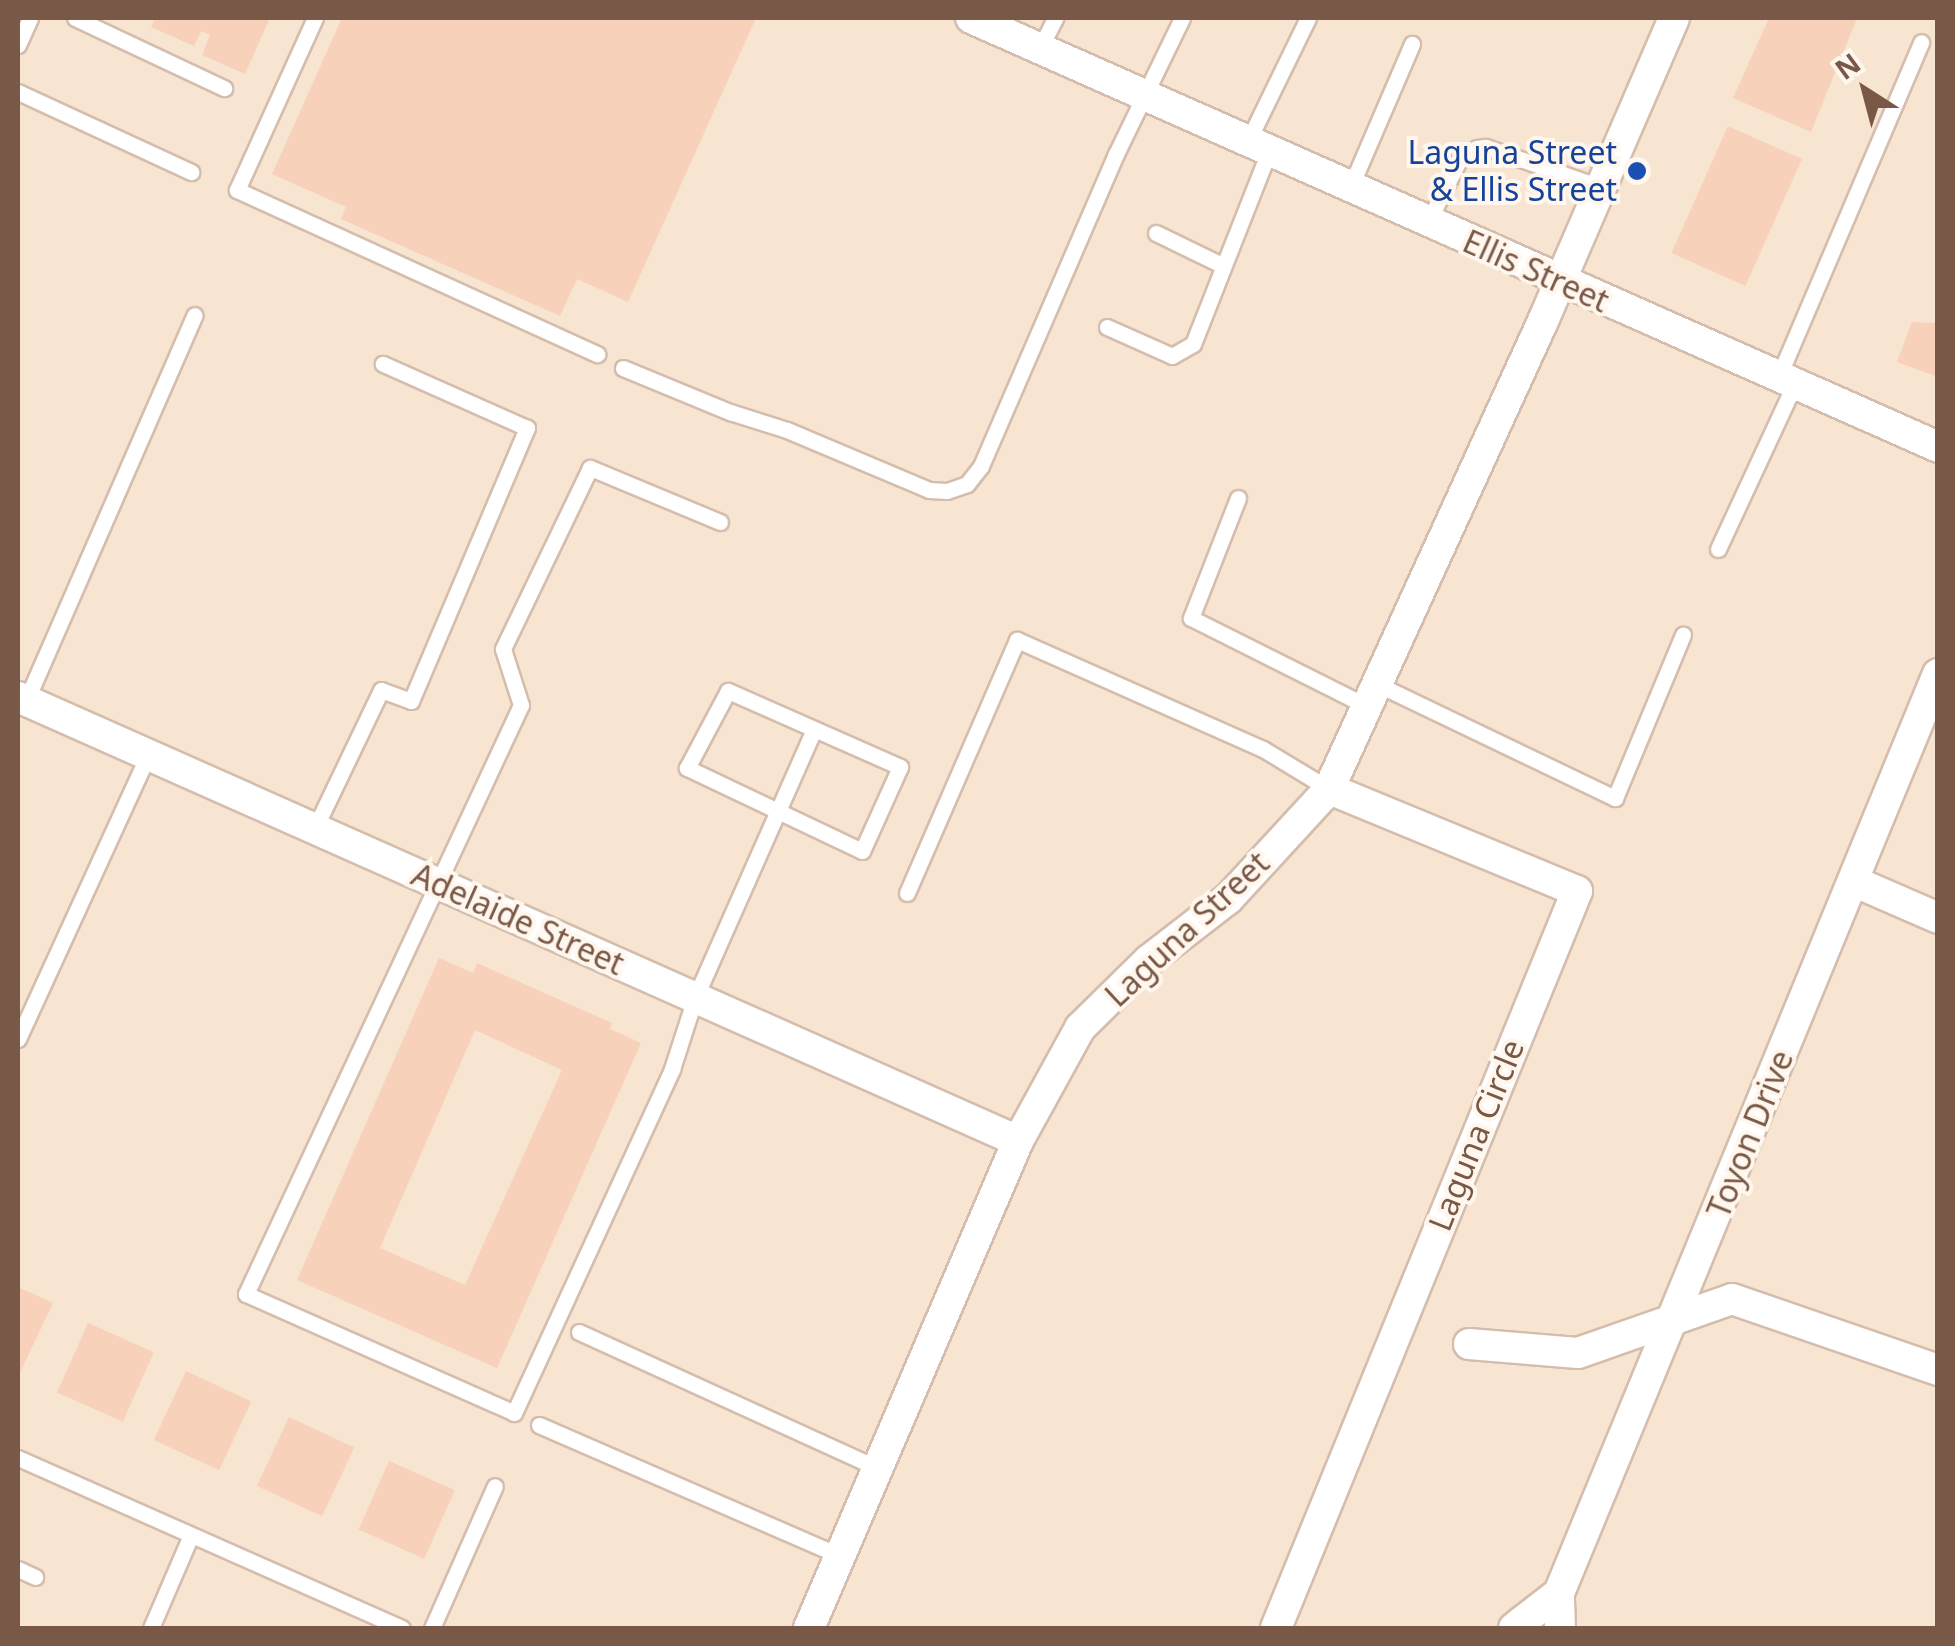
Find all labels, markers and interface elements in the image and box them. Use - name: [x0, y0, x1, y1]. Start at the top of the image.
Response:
- north arrow: [1815, 40, 1915, 140]
- text: N: [1827, 44, 1868, 88]
- place label: Laguna Street & Ellis Street: [1407, 134, 1617, 209]
- marker: Laguna Street & Ellis Street: [1626, 160, 1648, 182]
- street label: Ellis Street: [1457, 222, 1615, 320]
- street label: Laguna Street: [1097, 843, 1277, 1015]
- street label: Adelaide Street: [406, 855, 630, 983]
- street label: Laguna Circle: [1420, 1034, 1532, 1236]
- street label: Toyon Drive: [1699, 1045, 1801, 1223]

